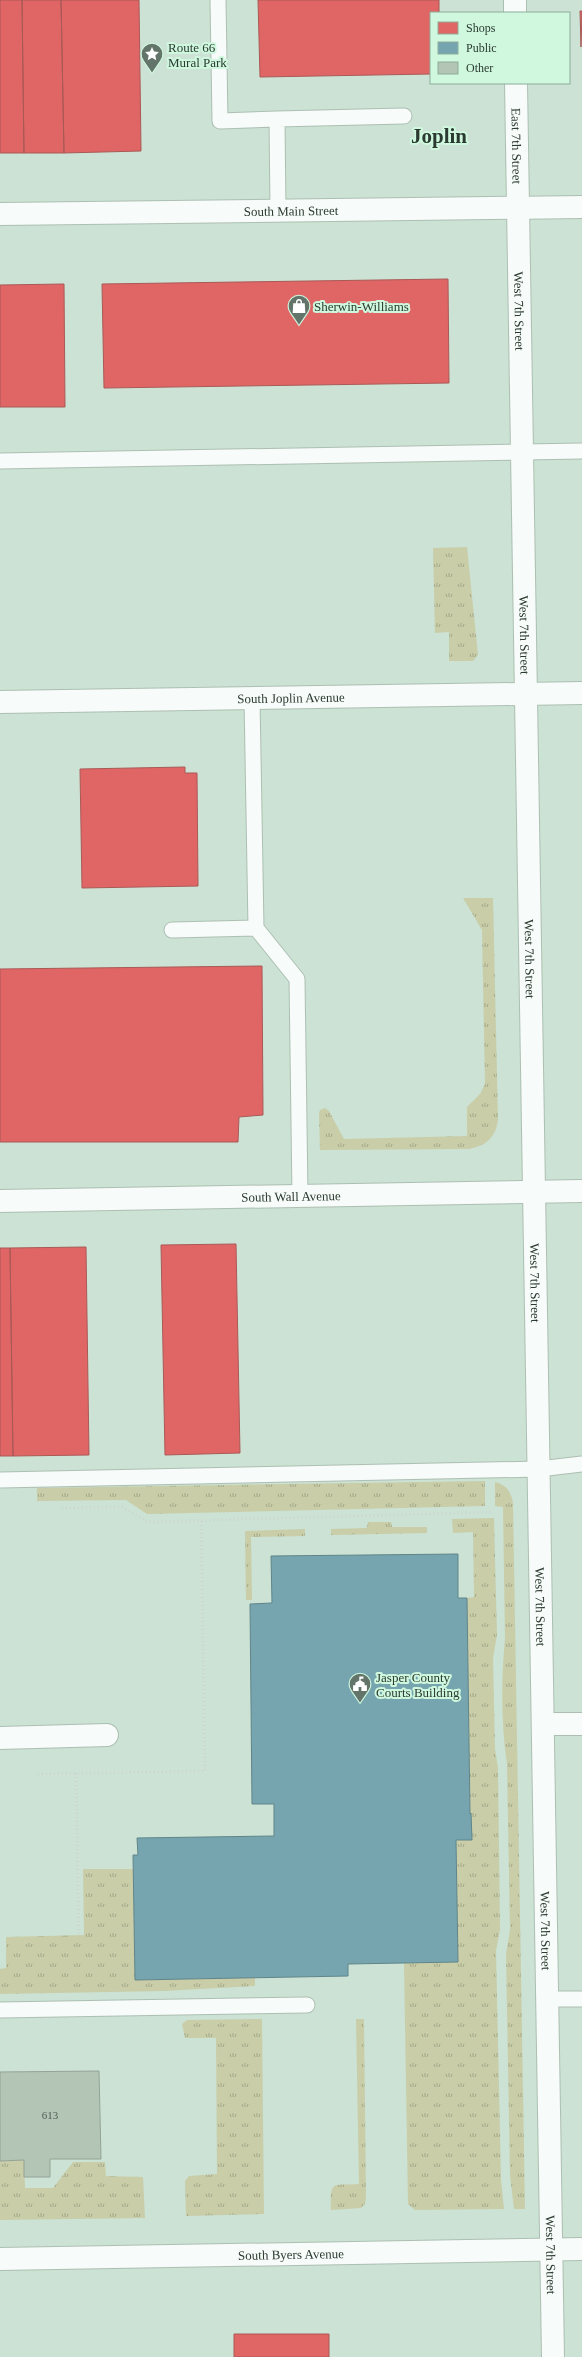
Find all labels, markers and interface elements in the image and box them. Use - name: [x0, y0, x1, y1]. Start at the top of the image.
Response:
- legend: [430, 12, 570, 84]
- text: Shops: [466, 21, 496, 35]
- place label: Route 66 Mural Park: [168, 40, 227, 70]
- place icon: Route 66 Mural Park: [139, 41, 165, 74]
- text: Public: [466, 41, 497, 55]
- text: Other: [466, 61, 493, 75]
- street label: East 7th Street: [508, 108, 525, 184]
- district label: Joplin: [411, 124, 467, 148]
- street label: South Main Street: [244, 203, 339, 219]
- street label: West 7th Street: [511, 271, 527, 351]
- shop icon: Sherwin-Williams: [286, 293, 312, 326]
- place label: Sherwin-Williams: [314, 299, 409, 314]
- street label: West 7th Street: [516, 595, 533, 675]
- street label: South Joplin Avenue: [237, 690, 345, 706]
- street label: West 7th Street: [522, 919, 538, 999]
- street label: South Wall Avenue: [241, 1188, 341, 1205]
- street label: West 7th Street: [527, 1243, 543, 1323]
- street label: West 7th Street: [532, 1567, 548, 1647]
- place label: Jasper County Courts Building: [376, 1670, 460, 1700]
- public building icon: Jasper County Courts Building: [347, 1671, 373, 1704]
- street label: West 7th Street: [537, 1891, 554, 1971]
- house number: 613: [42, 2109, 59, 2121]
- street label: West 7th Street: [543, 2215, 559, 2295]
- street label: South Byers Avenue: [238, 2246, 344, 2263]

